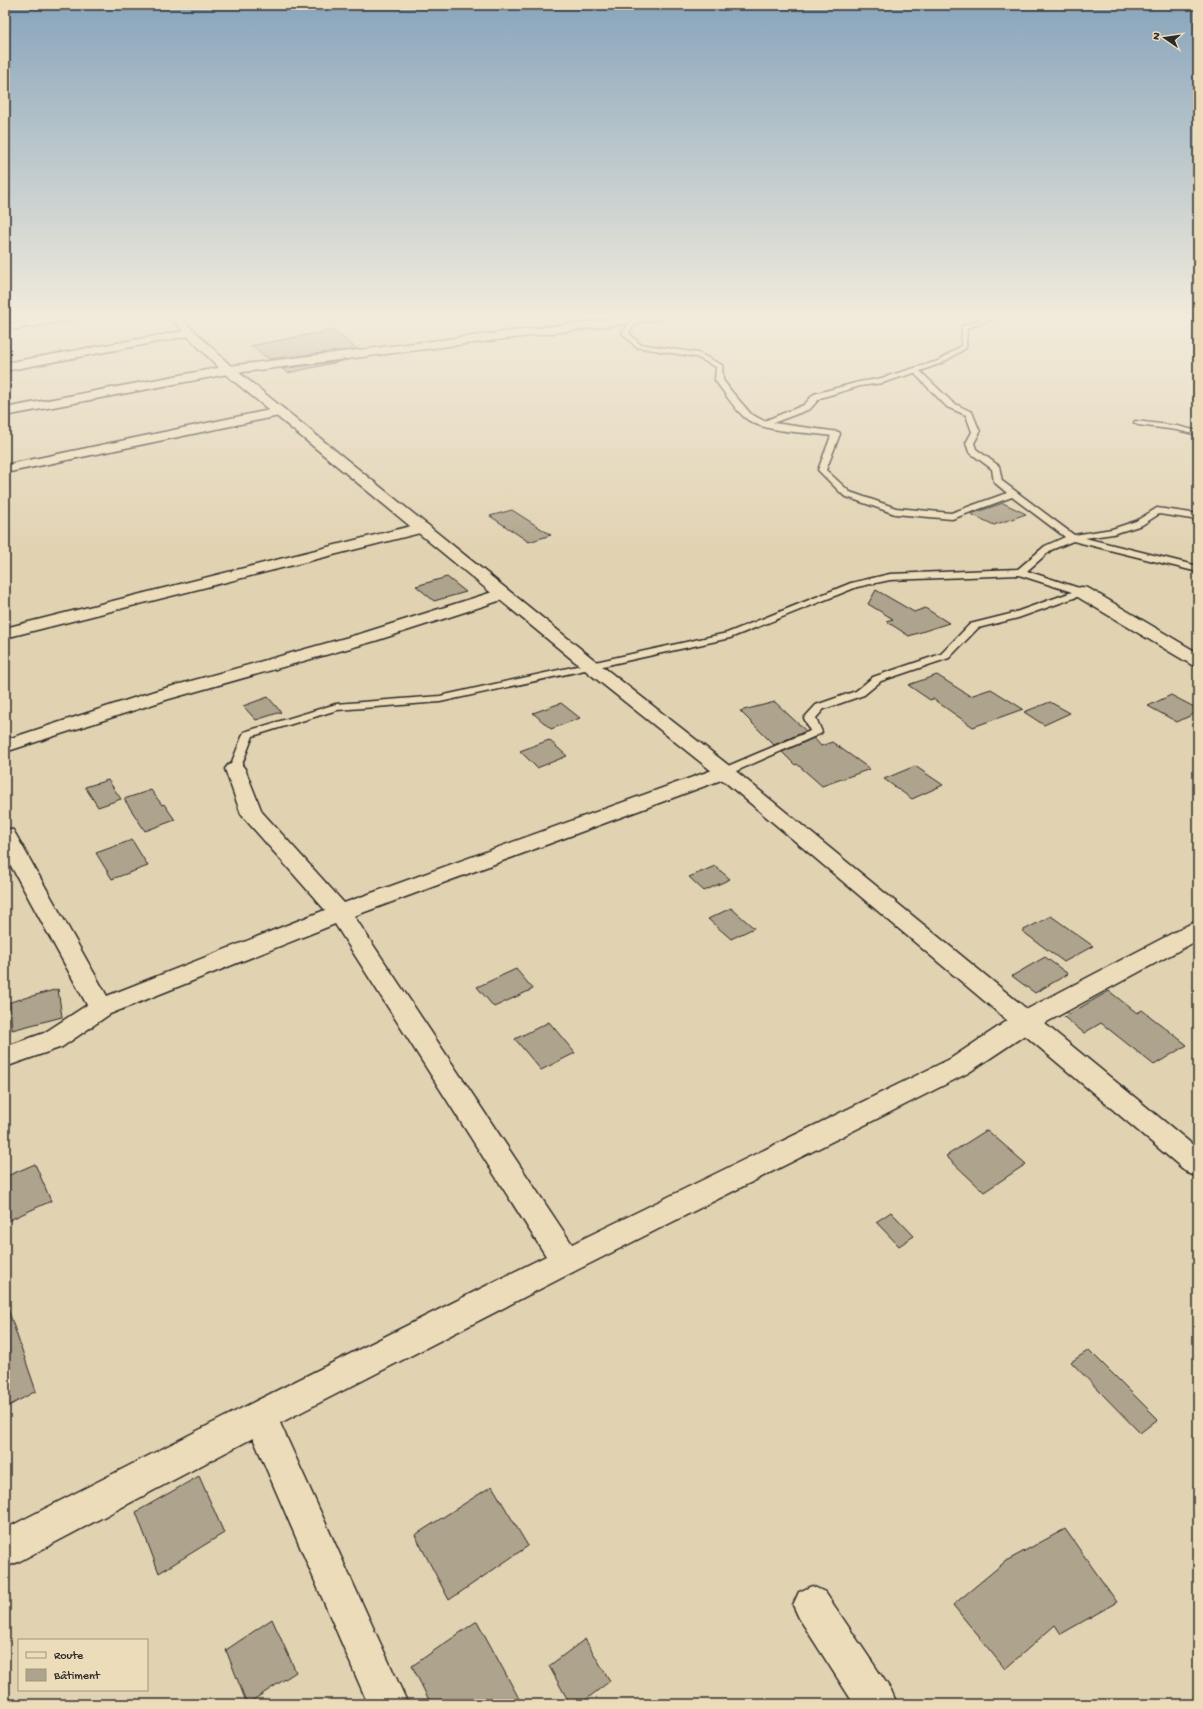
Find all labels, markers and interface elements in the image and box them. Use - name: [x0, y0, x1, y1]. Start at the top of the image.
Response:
- north arrow: [1145, 18, 1185, 58]
- text: N: [1151, 31, 1164, 41]
- legend: [18, 1639, 148, 1691]
- text: Route: [54, 1650, 84, 1664]
- text: Bâtiment: [53, 1670, 101, 1684]

